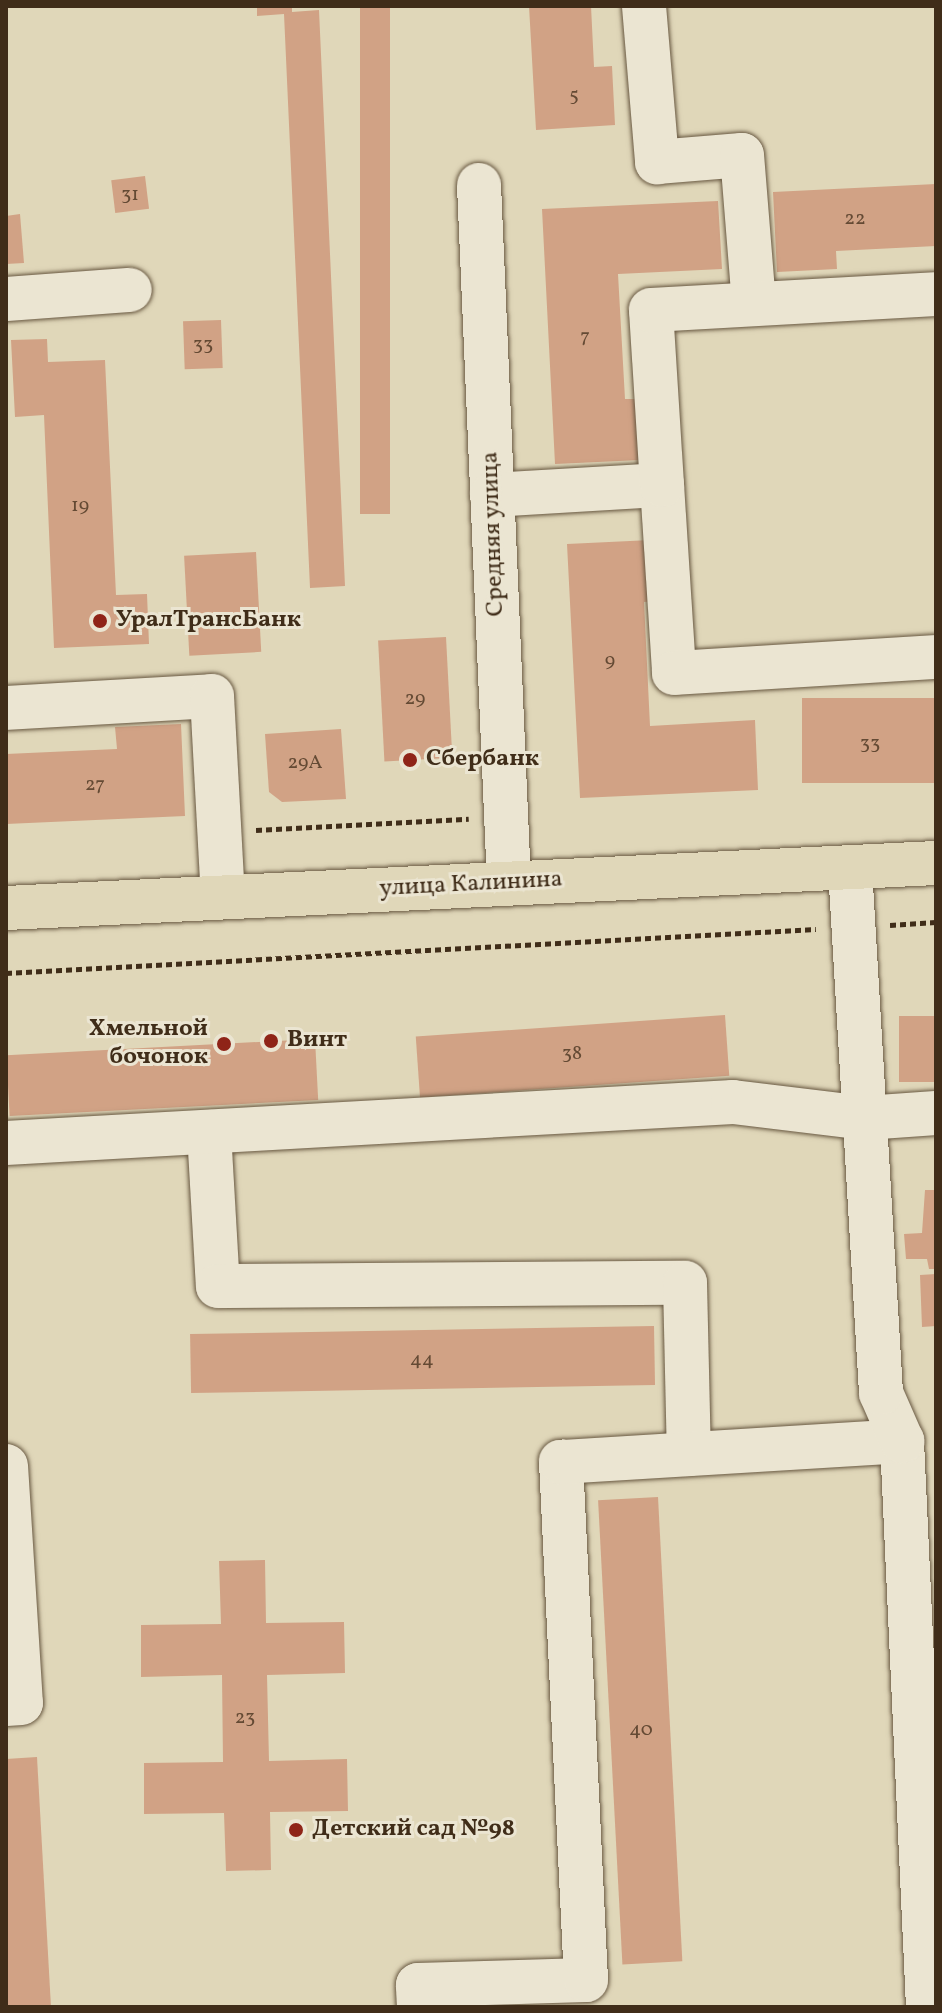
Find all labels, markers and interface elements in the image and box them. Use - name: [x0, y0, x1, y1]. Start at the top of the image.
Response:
- house number: 5: [569, 84, 579, 108]
- house number: 31: [121, 183, 139, 207]
- house number: 22: [844, 207, 866, 231]
- house number: 7: [580, 325, 590, 349]
- house number: 33: [193, 333, 213, 357]
- street label: Средняя улица: [477, 451, 511, 617]
- house number: 19: [71, 494, 89, 518]
- place label: УралТрансБанк: [116, 607, 301, 635]
- marker: УралТрансБанк: [91, 612, 109, 630]
- house number: 9: [605, 649, 615, 673]
- house number: 29: [405, 687, 425, 711]
- house number: 33: [860, 732, 880, 756]
- place label: Сбербанк: [426, 746, 539, 774]
- house number: 29А: [288, 751, 322, 775]
- marker: Сбербанк: [401, 751, 419, 769]
- house number: 27: [85, 773, 105, 797]
- street label: улица Калинина: [379, 866, 563, 904]
- place label: Хмельной бочонок: [89, 1016, 208, 1072]
- place label: Винт: [287, 1027, 347, 1055]
- marker: Винт: [262, 1032, 280, 1050]
- marker: Хмельной бочонок: [215, 1035, 233, 1053]
- house number: 38: [562, 1042, 582, 1066]
- house number: 44: [410, 1348, 434, 1372]
- house number: 23: [235, 1706, 255, 1730]
- house number: 40: [629, 1718, 653, 1742]
- place label: Детский сад №98: [312, 1816, 515, 1844]
- marker: Детский сад №98: [287, 1821, 305, 1839]

